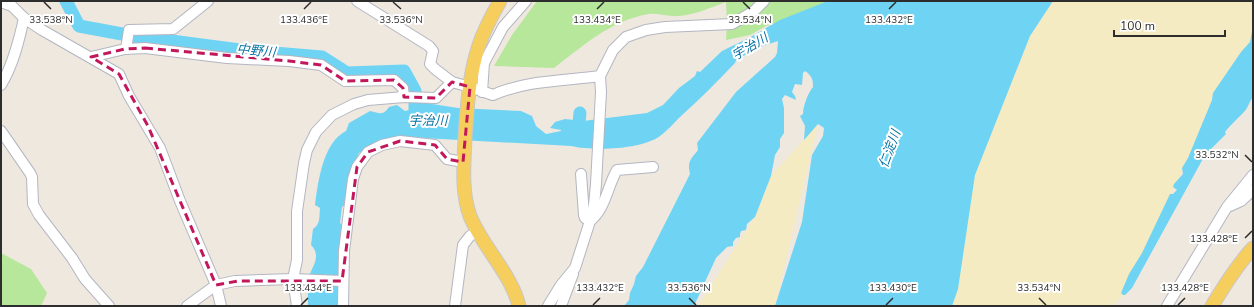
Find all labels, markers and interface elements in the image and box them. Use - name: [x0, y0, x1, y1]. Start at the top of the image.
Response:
- scale bar: [1114, 12, 1225, 38]
- text: 33.538°N: [29, 13, 73, 27]
- text: 133.436°E: [280, 13, 328, 27]
- text: 33.536°N: [379, 13, 423, 27]
- text: 133.434°E: [573, 13, 621, 27]
- text: 33.534°N: [728, 13, 772, 27]
- text: 133.432°E: [865, 13, 913, 27]
- text: 100 m: [1120, 18, 1155, 34]
- water label: 宇治川: [729, 28, 773, 65]
- water label: 中野川: [236, 40, 278, 62]
- water label: 宇治川: [408, 112, 449, 130]
- water label: 仁淀川: [875, 126, 906, 170]
- text: 33.532°N: [1195, 148, 1239, 162]
- text: 133.428°E: [1190, 232, 1238, 246]
- text: 133.434°E: [284, 281, 332, 295]
- text: 133.432°E: [576, 281, 624, 295]
- text: 33.536°N: [667, 281, 711, 295]
- text: 133.430°E: [869, 281, 917, 295]
- text: 33.534°N: [1017, 281, 1061, 295]
- text: 133.428°E: [1161, 281, 1209, 295]

